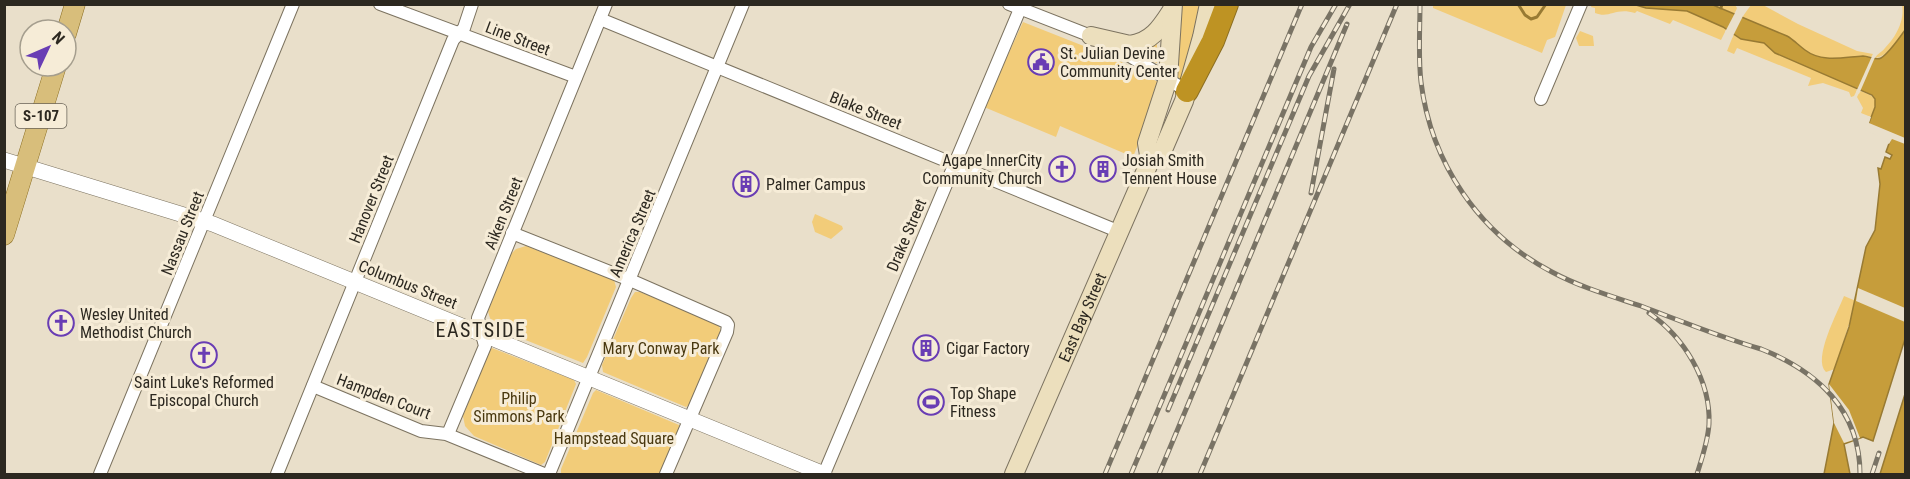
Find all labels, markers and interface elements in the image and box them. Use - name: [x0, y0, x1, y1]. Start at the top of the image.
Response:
- street label: Line Street: [483, 17, 553, 60]
- north arrow: [18, 18, 78, 78]
- text: N: [48, 28, 69, 48]
- place label: St. Julian Devine Community Center: [1060, 44, 1177, 81]
- public building icon: St. Julian Devine Community Center: [1026, 47, 1056, 77]
- street label: Blake Street: [827, 87, 905, 134]
- road number: S-107: [15, 104, 66, 128]
- place label: Agape InnerCity Community Church: [922, 151, 1042, 188]
- place label: Josiah Smith Tennent House: [1122, 151, 1217, 188]
- street label: Hanover Street: [345, 152, 398, 246]
- church icon: Agape InnerCity Community Church: [1047, 154, 1077, 184]
- building icon: Josiah Smith Tennent House: [1088, 154, 1118, 184]
- building icon: Palmer Campus: [731, 169, 761, 199]
- street label: Aiken Street: [480, 174, 527, 252]
- place label: Palmer Campus: [766, 175, 866, 194]
- street label: America Street: [605, 186, 660, 280]
- street label: Nassau Street: [157, 188, 208, 278]
- street label: Drake Street: [883, 196, 930, 274]
- street label: Columbus Street: [356, 256, 460, 313]
- street label: East Bay Street: [1055, 270, 1110, 365]
- place label: Wesley United Methodist Church: [80, 305, 192, 342]
- church icon: Wesley United Methodist Church: [46, 308, 76, 338]
- district label: EASTSIDE: [436, 318, 526, 342]
- building icon: Cigar Factory: [911, 333, 941, 363]
- park label: Mary Conway Park: [603, 339, 720, 358]
- place label: Cigar Factory: [946, 339, 1030, 358]
- church icon: Saint Luke's Reformed Episcopal Church: [189, 340, 219, 370]
- street label: Hampden Court: [334, 370, 434, 423]
- place label: Saint Luke's Reformed Episcopal Church: [134, 373, 274, 410]
- place label: Top Shape Fitness: [950, 384, 1016, 421]
- sports icon: Top Shape Fitness: [916, 387, 946, 417]
- park label: Philip Simmons Park: [473, 389, 565, 426]
- park label: Hampstead Square: [554, 429, 674, 448]

